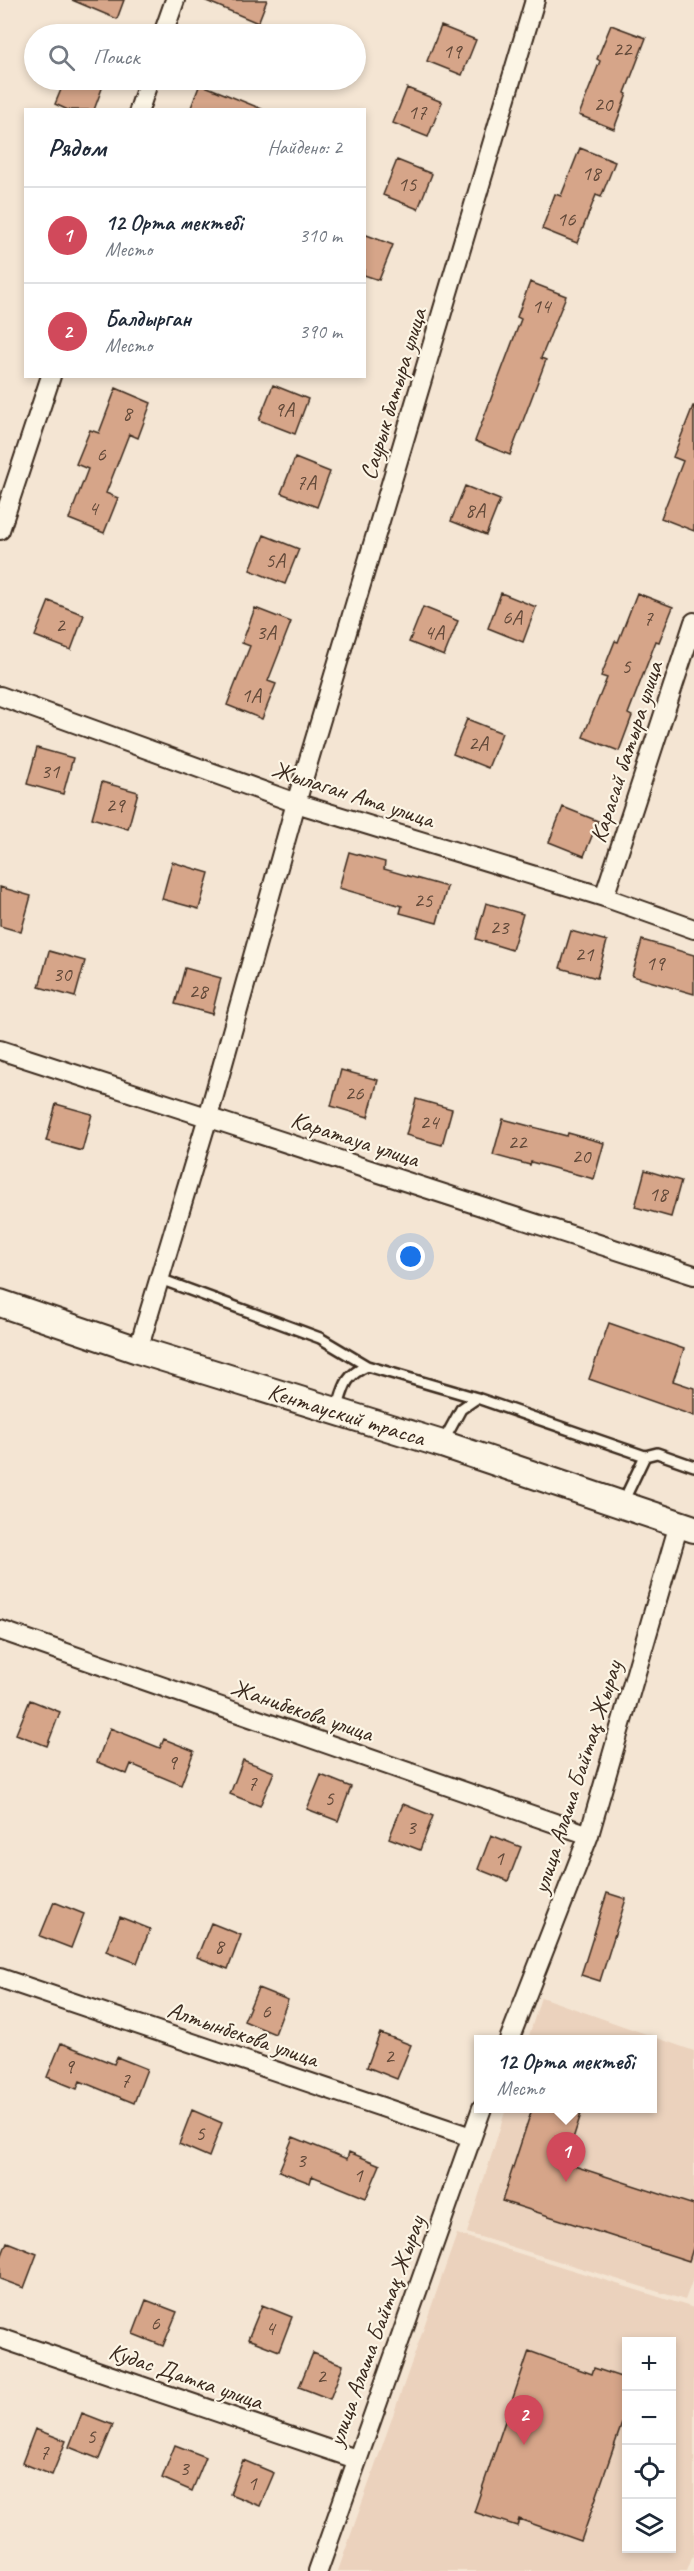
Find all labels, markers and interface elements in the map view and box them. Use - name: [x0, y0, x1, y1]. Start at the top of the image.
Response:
- search box: [24, 24, 366, 90]
- house number: 22: [613, 36, 633, 62]
- house number: 19: [443, 38, 463, 64]
- icon: search: [45, 41, 78, 74]
- text: Поиск: [93, 43, 139, 71]
- house number: 20: [594, 91, 614, 117]
- house number: 17: [408, 99, 428, 125]
- text: Рядом: [48, 131, 106, 164]
- text: Найдено: 2: [267, 135, 342, 160]
- house number: 18: [582, 160, 603, 186]
- house number: 15: [398, 171, 418, 197]
- house number: 16: [557, 206, 576, 232]
- text: 12 Орта мектебі: [105, 209, 242, 237]
- text: 1: [63, 223, 72, 248]
- text: 310 m: [299, 223, 342, 248]
- text: Место: [105, 237, 152, 262]
- house number: 14: [532, 293, 553, 319]
- street label: Саурык батыра улица: [353, 303, 434, 483]
- text: Балдырган: [105, 305, 191, 333]
- text: 2: [63, 319, 72, 344]
- text: 390 m: [299, 319, 342, 344]
- text: Место: [105, 333, 152, 358]
- house number: 9A: [274, 396, 295, 422]
- house number: 8: [122, 400, 134, 426]
- house number: 6: [96, 441, 106, 467]
- house number: 7A: [296, 469, 317, 495]
- house number: 4: [88, 495, 100, 521]
- house number: 8A: [465, 497, 486, 523]
- house number: 5A: [265, 547, 286, 573]
- house number: 6A: [502, 604, 523, 630]
- house number: 7: [643, 605, 654, 631]
- house number: 2: [55, 612, 66, 638]
- house number: 3A: [256, 619, 277, 645]
- house number: 4A: [424, 619, 445, 645]
- house number: 5: [621, 653, 632, 679]
- street label: Карасай батыра улица: [583, 656, 670, 846]
- house number: 1A: [241, 682, 262, 708]
- house number: 2A: [468, 730, 489, 756]
- street label: Жылаган Ата улица: [268, 754, 440, 835]
- house number: 31: [41, 758, 61, 784]
- house number: 29: [106, 792, 126, 818]
- house number: 25: [414, 887, 434, 913]
- house number: 23: [490, 914, 510, 940]
- house number: 21: [575, 941, 595, 967]
- house number: 19: [646, 950, 666, 976]
- house number: 30: [53, 961, 73, 987]
- house number: 28: [189, 978, 210, 1004]
- house number: 26: [345, 1080, 364, 1106]
- street label: Каратауа улица: [287, 1104, 424, 1174]
- house number: 24: [420, 1109, 441, 1135]
- house number: 22: [508, 1129, 528, 1155]
- house number: 20: [572, 1143, 592, 1169]
- house number: 18: [649, 1181, 670, 1207]
- your location: [396, 1242, 425, 1271]
- street label: Кентауский трасса: [264, 1376, 430, 1453]
- street label: улица Алаша Байтақ Жырау: [525, 1655, 629, 1899]
- street label: Жанибекова улица: [227, 1672, 378, 1749]
- house number: 9: [167, 1749, 178, 1775]
- house number: 7: [247, 1770, 258, 1796]
- house number: 5: [324, 1785, 335, 1811]
- house number: 3: [406, 1814, 417, 1840]
- house number: 1: [494, 1845, 505, 1871]
- house number: 8: [214, 1933, 226, 1959]
- street label: Алтынбекова улица: [164, 1994, 324, 2075]
- house number: 6: [261, 1998, 271, 2024]
- popup: [474, 2035, 657, 2113]
- house number: 2: [384, 2043, 395, 2069]
- text: 12 Орта мектебі: [497, 2048, 634, 2076]
- house number: 9: [64, 2053, 75, 2079]
- house number: 7: [120, 2067, 131, 2093]
- text: Место: [497, 2076, 544, 2101]
- house number: 5: [195, 2120, 206, 2146]
- pin: 1: [546, 2132, 586, 2182]
- house number: 3: [296, 2147, 307, 2173]
- house number: 1: [353, 2162, 364, 2188]
- street label: улица Алаша Байтақ Жырау: [320, 2210, 432, 2452]
- house number: 6: [150, 2310, 160, 2336]
- house number: 4: [265, 2315, 277, 2341]
- street label: Кудас Датка улица: [105, 2336, 268, 2417]
- map controls: [622, 2337, 676, 2553]
- button: +: [622, 2337, 676, 2391]
- house number: 2: [316, 2363, 327, 2389]
- button: −: [622, 2391, 676, 2445]
- pin: 2: [504, 2396, 544, 2445]
- house number: 5: [86, 2423, 97, 2449]
- house number: 7: [39, 2439, 50, 2465]
- button: locate: [622, 2445, 676, 2499]
- house number: 3: [179, 2455, 190, 2481]
- house number: 1: [247, 2470, 258, 2496]
- button: layers: [622, 2499, 676, 2553]

